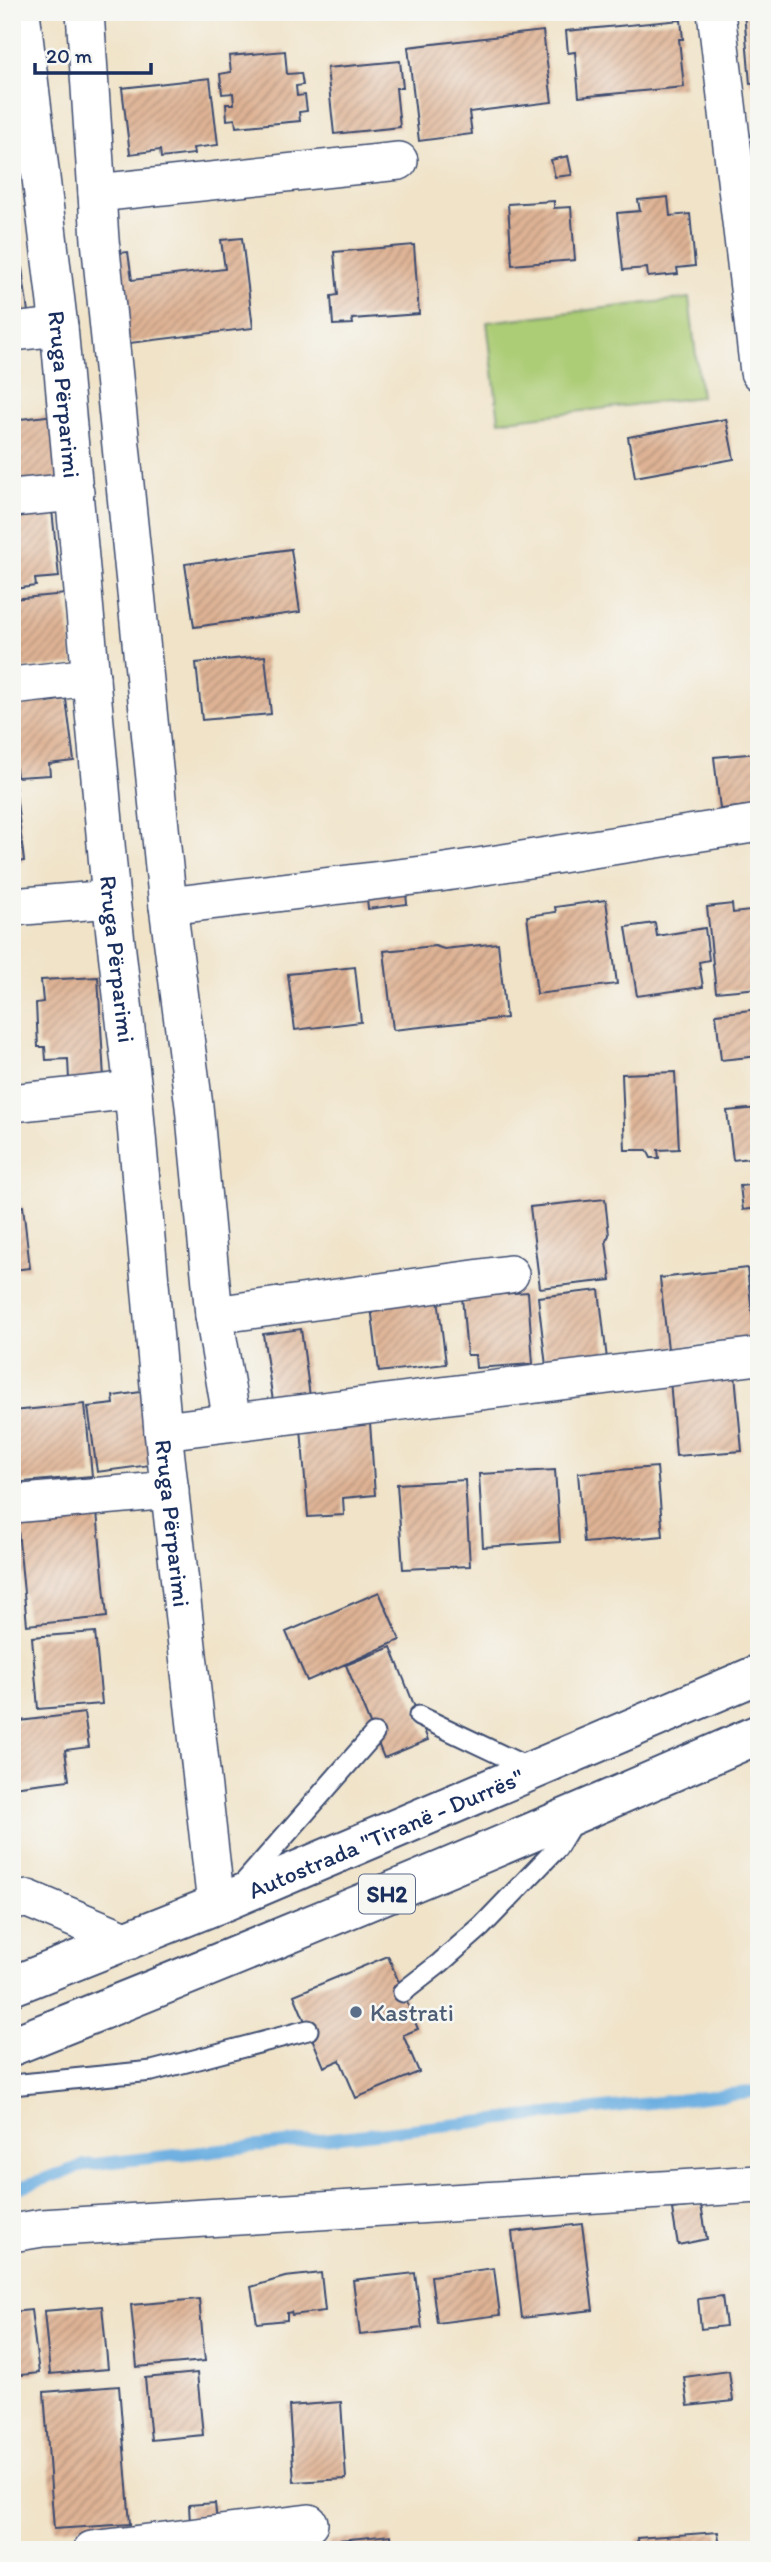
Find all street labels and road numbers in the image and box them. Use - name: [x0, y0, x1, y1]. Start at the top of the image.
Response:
- street label: Rruga Përparimi: [43, 309, 87, 480]
- street label: Rruga Përparimi: [94, 874, 142, 1044]
- street label: Rruga Përparimi: [150, 1438, 197, 1608]
- street label: Autostrada "Tiranë - Durrës": [244, 1761, 528, 1904]
- road number: SH2: [359, 1874, 415, 1913]

